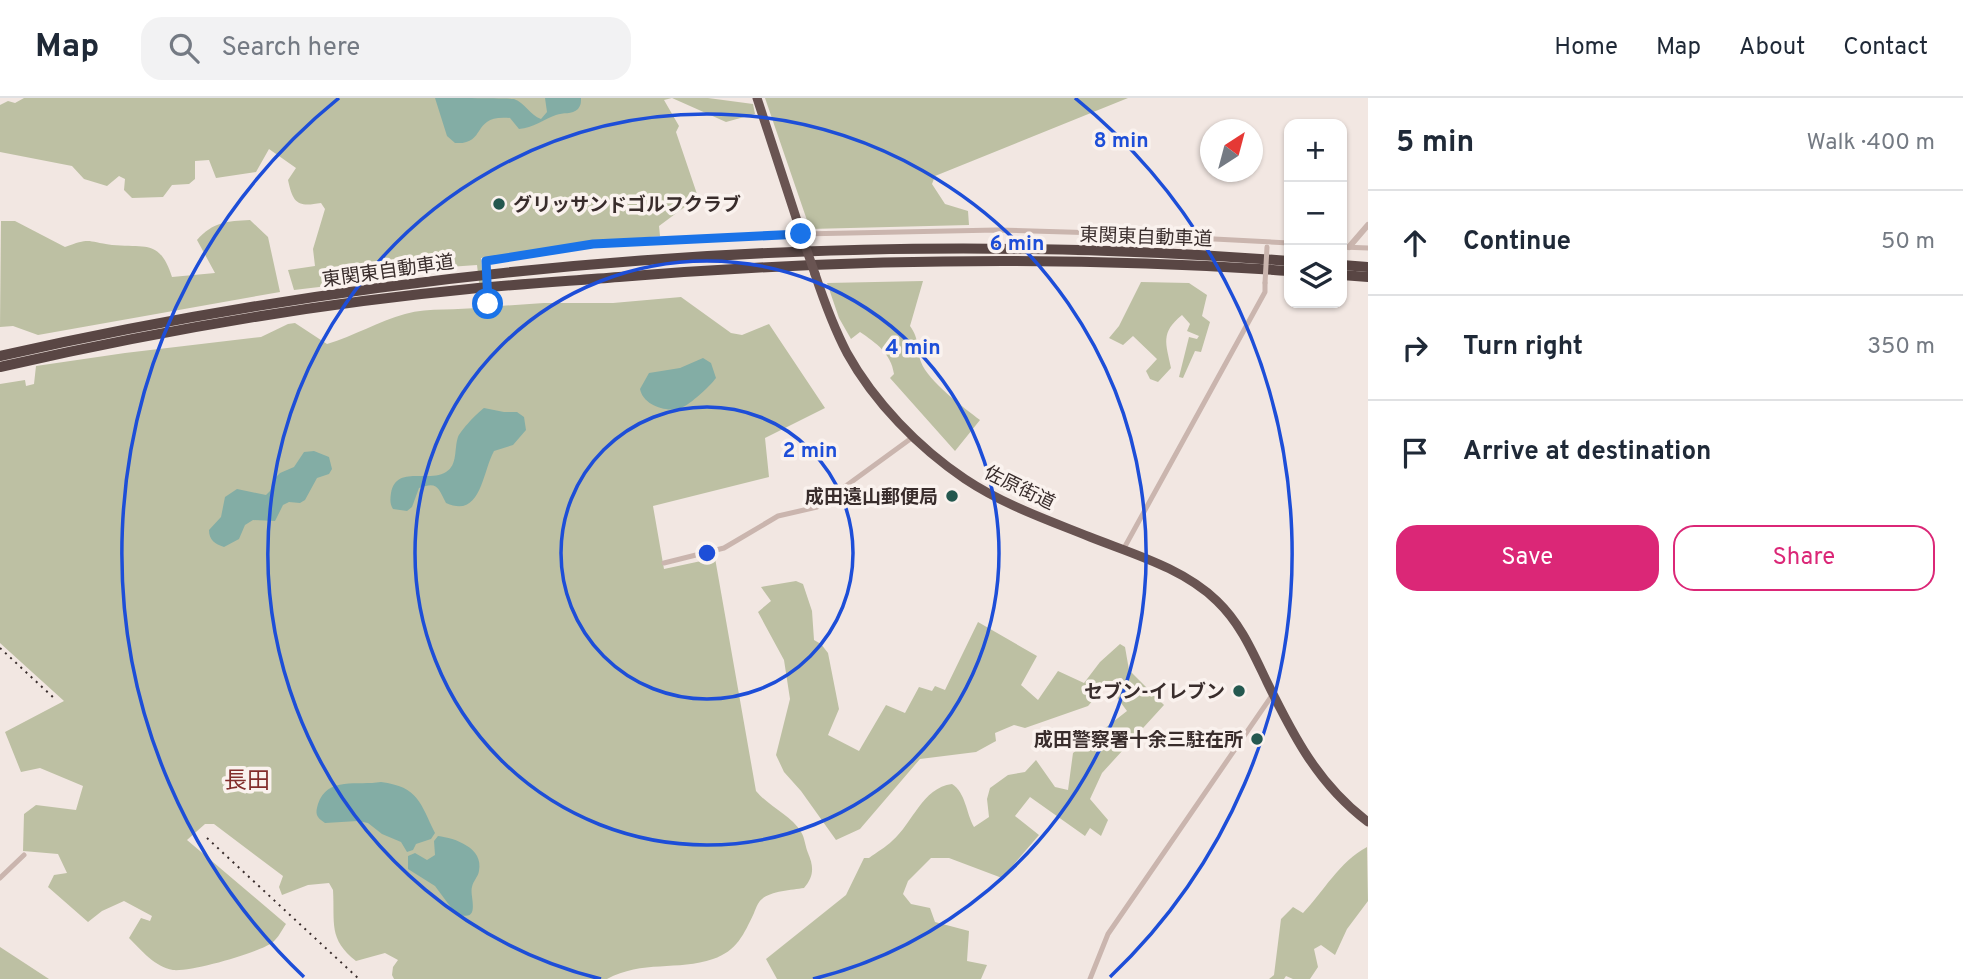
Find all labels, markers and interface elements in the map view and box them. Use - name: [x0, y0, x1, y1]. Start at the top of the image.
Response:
- search box: [141, 17, 631, 80]
- text: Map: [35, 27, 99, 69]
- icon: search: [165, 29, 203, 67]
- text: Search here: [221, 32, 360, 65]
- text: Home: [1554, 33, 1618, 63]
- text: Map: [1656, 33, 1701, 63]
- text: About: [1739, 33, 1805, 63]
- text: Contact: [1843, 33, 1928, 63]
- north arrow: [1200, 119, 1263, 182]
- map controls: [1284, 119, 1347, 308]
- button: +: [1284, 119, 1347, 182]
- text: 5 min: [1396, 125, 1474, 162]
- text: 8 min: [1093, 128, 1149, 155]
- text: Walk · 400 m: [1807, 129, 1935, 158]
- button: −: [1284, 182, 1347, 245]
- place label: グリッサンドゴルフクラブ: [513, 194, 741, 218]
- marker: グリッサンドゴルフクラブ: [491, 196, 507, 212]
- route end: [785, 218, 816, 249]
- street label: 東関東自動車道: [1079, 224, 1213, 252]
- icon: ahead: [1396, 224, 1434, 262]
- text: Continue: [1463, 226, 1571, 259]
- text: 50 m: [1881, 228, 1935, 257]
- text: 6 min: [990, 231, 1044, 258]
- button: layers: [1284, 245, 1347, 308]
- street label: 東関東自動車道: [321, 251, 456, 293]
- route start: [472, 288, 503, 319]
- icon: right: [1396, 329, 1434, 367]
- text: Turn right: [1463, 331, 1583, 364]
- text: 350 m: [1867, 333, 1935, 362]
- text: 4 min: [885, 335, 941, 362]
- icon: arrive: [1396, 434, 1434, 472]
- text: Arrive at destination: [1463, 436, 1711, 469]
- text: 2 min: [783, 438, 837, 465]
- street label: 佐原街道: [980, 461, 1059, 516]
- place label: 成田遠山郵便局: [805, 486, 938, 510]
- marker: 成田遠山郵便局: [944, 488, 960, 504]
- button: Save: [1396, 525, 1659, 591]
- button: Share: [1673, 525, 1935, 591]
- centre of rings: [695, 541, 719, 565]
- place label: セブン-イレブン: [1084, 681, 1225, 705]
- marker: セブン-イレブン: [1231, 683, 1247, 699]
- place label: 成田警察署十余三駐在所: [1034, 729, 1243, 753]
- marker: 成田警察署十余三駐在所: [1249, 731, 1265, 747]
- district label: 長田: [224, 768, 270, 797]

